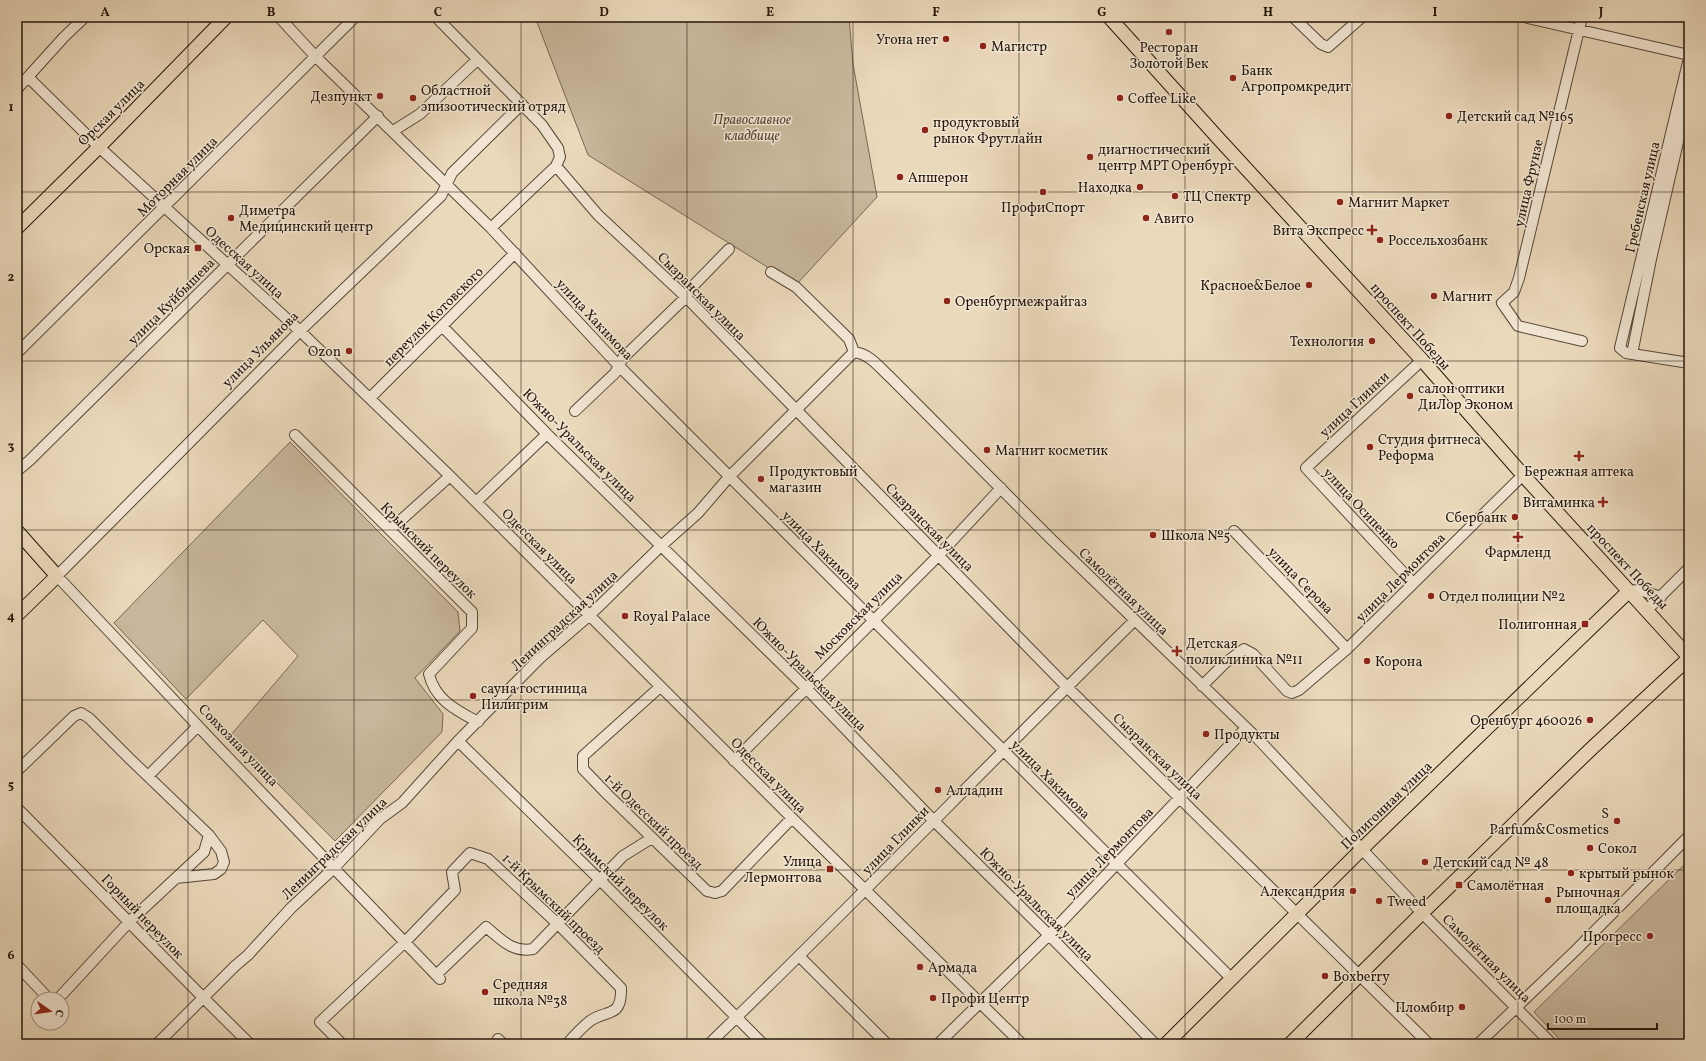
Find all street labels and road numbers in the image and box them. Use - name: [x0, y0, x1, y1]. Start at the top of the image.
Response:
- street label: Орская улица: [74, 75, 150, 151]
- street label: Моторная улица: [134, 133, 223, 222]
- street label: улица Фрунзе: [1510, 137, 1549, 229]
- street label: Гребенская улица: [1621, 140, 1666, 255]
- street label: Одесская улица: [200, 222, 288, 304]
- street label: Сызранская улица: [653, 249, 749, 345]
- street label: улица Куйбышева: [124, 254, 220, 350]
- street label: переулок Котовского: [380, 263, 488, 371]
- street label: улица Хакимова: [551, 275, 637, 365]
- street label: проспект Победы: [1365, 279, 1454, 375]
- street label: улица Ульянова: [219, 308, 303, 392]
- street label: улица Глинки: [1316, 367, 1394, 442]
- street label: Южно-Уральская улица: [518, 385, 640, 507]
- street label: улица Осипенко: [1318, 464, 1404, 554]
- street label: Сызранская улица: [881, 480, 977, 576]
- street label: Крымский переулок: [375, 499, 481, 604]
- street label: Одесская улица: [497, 505, 581, 589]
- street label: улица Хакимова: [777, 507, 865, 595]
- street label: проспект Победы: [1582, 520, 1672, 614]
- street label: улица Лермонтова: [1352, 529, 1450, 627]
- street label: улица Серова: [1263, 543, 1337, 619]
- street label: Самолётная улица: [1074, 544, 1172, 640]
- street label: Ленинградская улица: [507, 566, 623, 676]
- street label: Московская улица: [811, 568, 907, 664]
- street label: Южно-Уральская улица: [748, 614, 870, 736]
- street label: Совхозная улица: [194, 701, 282, 792]
- street label: Сызранская улица: [1108, 709, 1206, 805]
- street label: Одесская улица: [726, 734, 810, 818]
- street label: улица Хакимова: [1006, 736, 1094, 824]
- street label: Полигонная улица: [1337, 758, 1437, 855]
- street label: 1-й Одесский проезд: [599, 770, 707, 874]
- street label: Ленинградская улица: [278, 794, 392, 905]
- street label: улица Глинки: [858, 802, 934, 880]
- street label: улица Лермонтова: [1062, 803, 1159, 903]
- street label: Крымский переулок: [567, 831, 673, 936]
- street label: Южно-Уральская улица: [975, 844, 1097, 966]
- street label: 1-й Крымский проезд: [497, 850, 609, 959]
- street label: Горный переулок: [97, 870, 188, 964]
- street label: Самолётная улица: [1437, 910, 1535, 1008]

